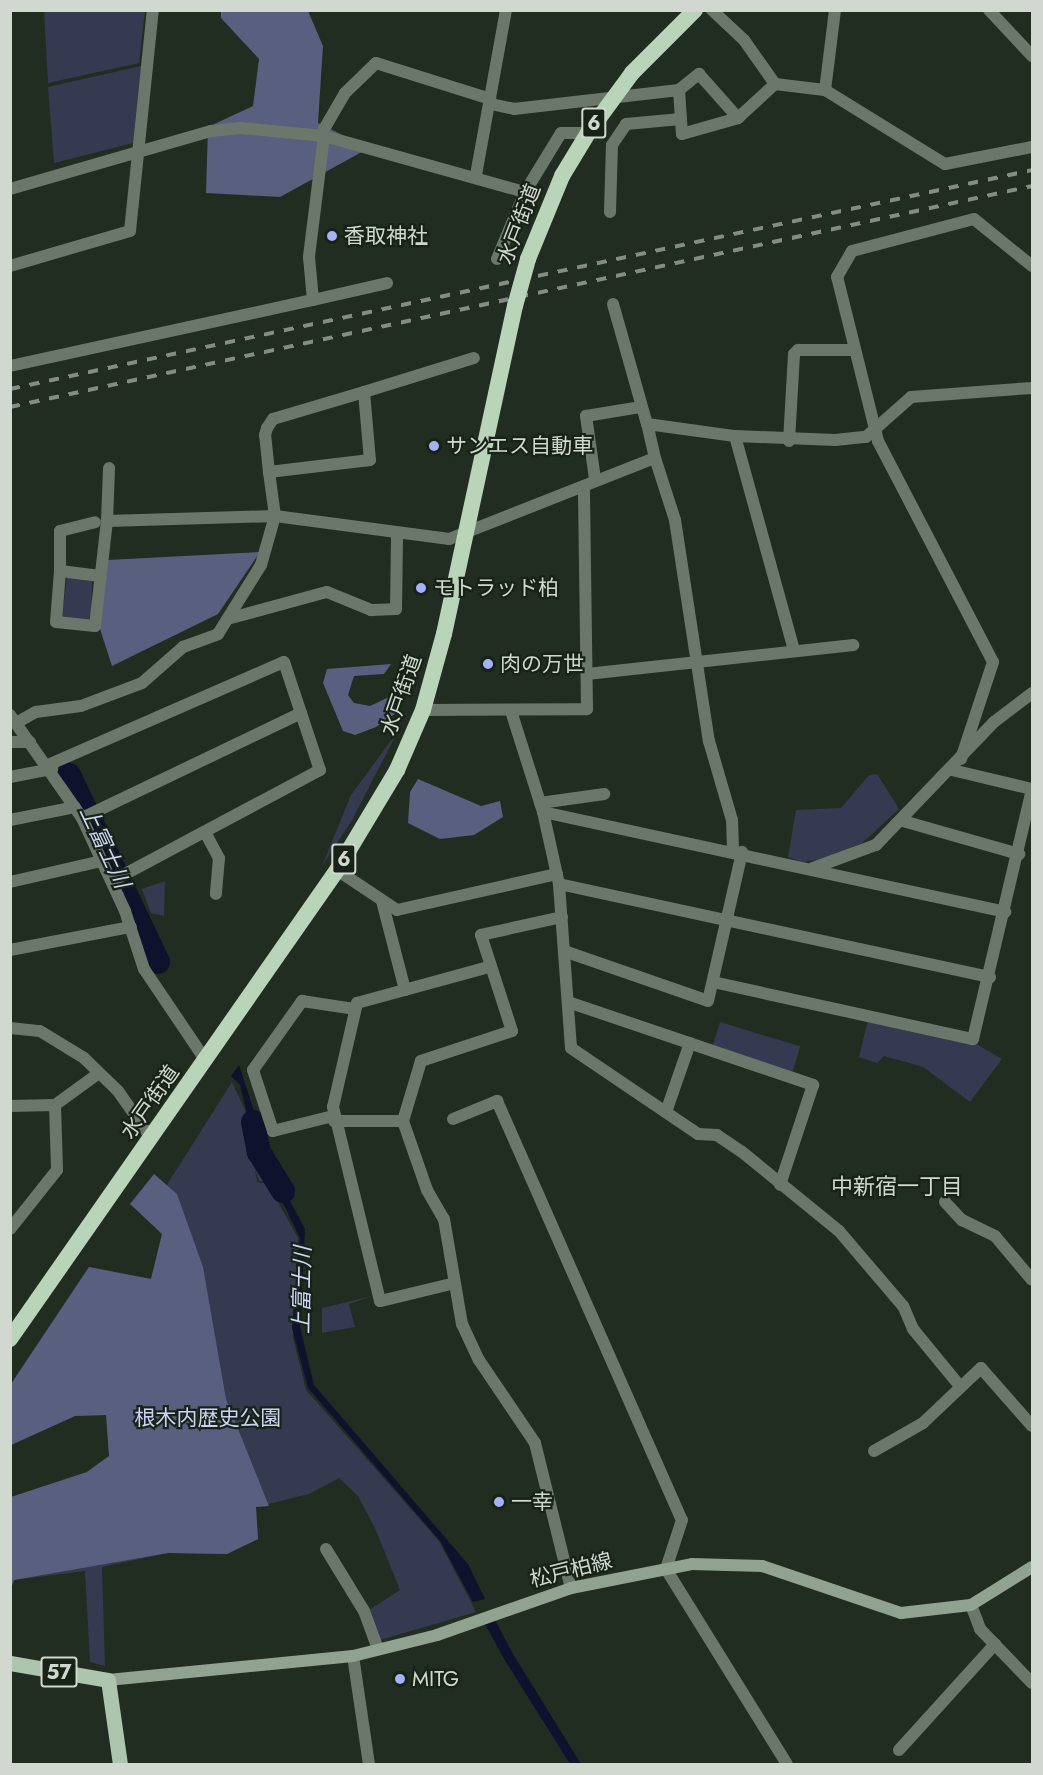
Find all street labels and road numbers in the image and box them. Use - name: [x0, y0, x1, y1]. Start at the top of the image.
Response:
- road number: 6: [580, 106, 608, 140]
- street label: 水戸街道: [492, 180, 546, 268]
- street label: 水戸街道: [375, 651, 427, 739]
- road number: 6: [330, 842, 358, 876]
- street label: 水戸街道: [116, 1060, 184, 1144]
- street label: 松戸柏線: [527, 1548, 615, 1592]
- road number: 57: [40, 1655, 78, 1689]

